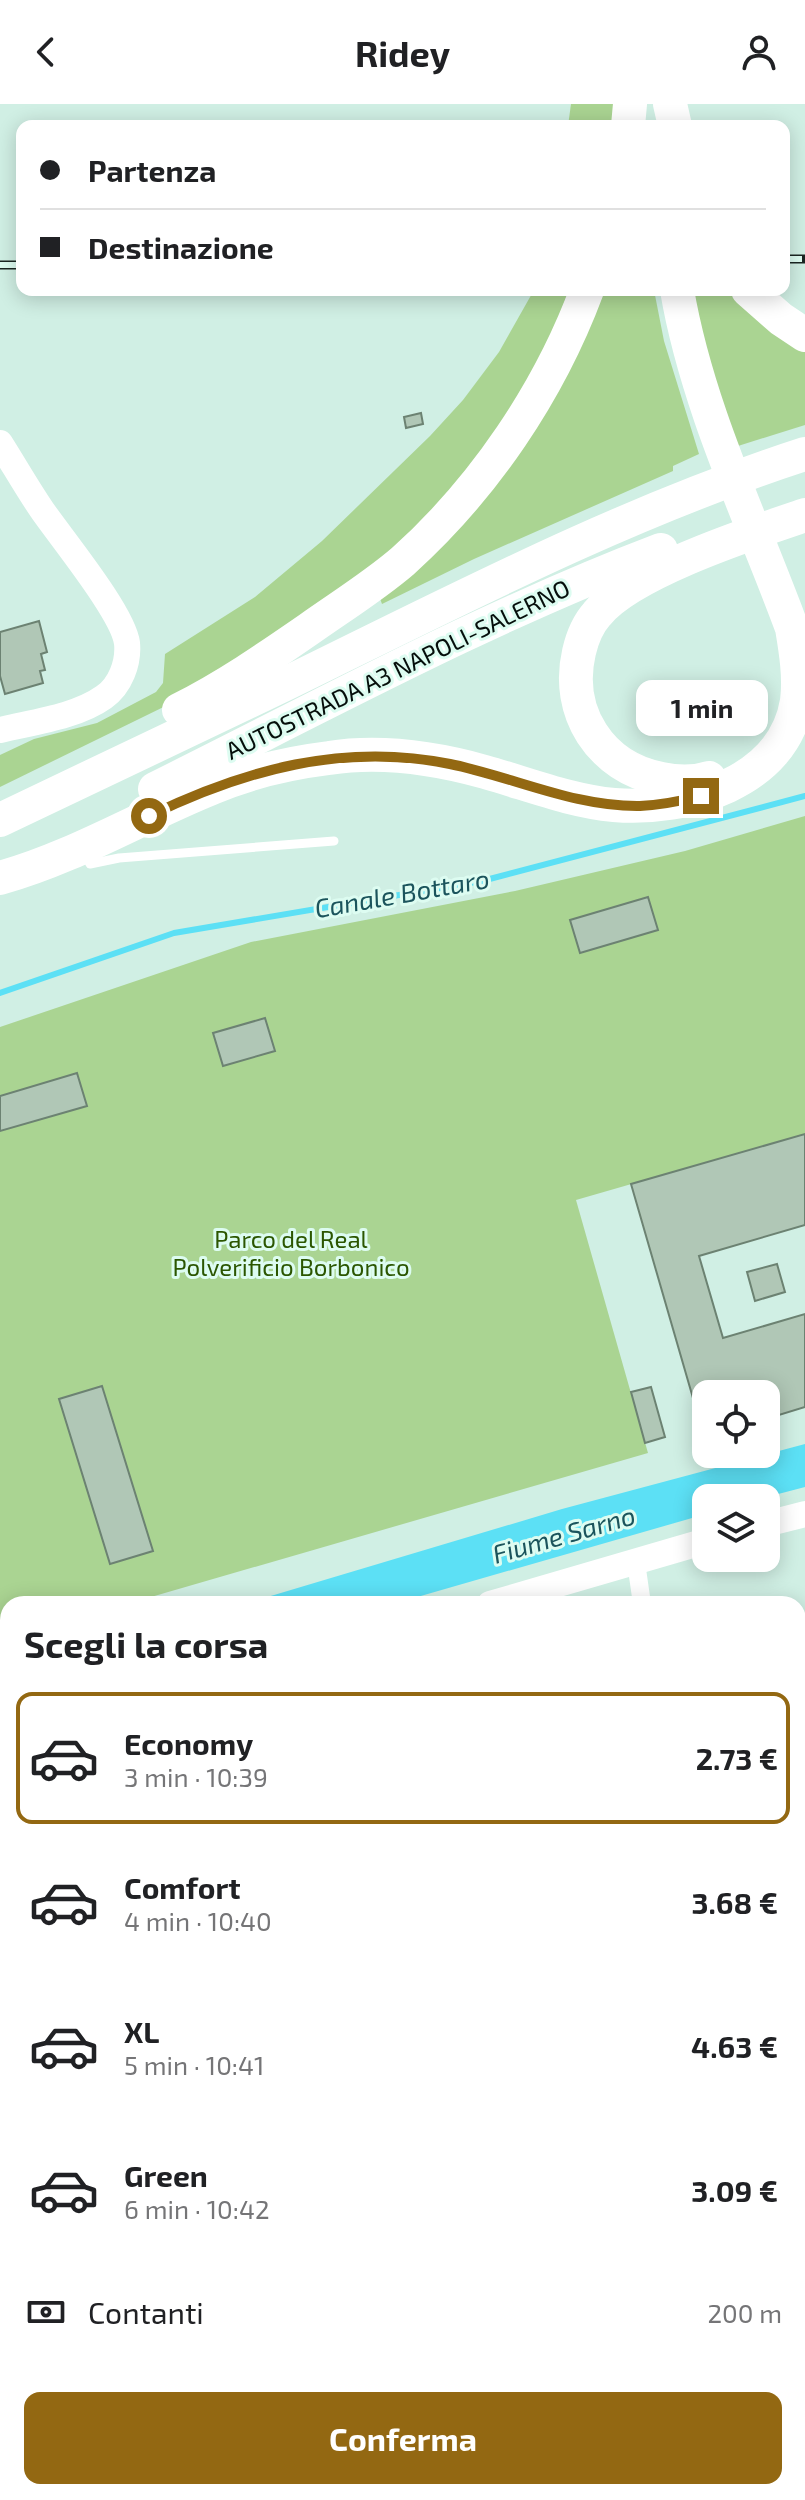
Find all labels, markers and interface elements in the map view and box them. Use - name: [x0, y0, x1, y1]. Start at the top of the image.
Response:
- icon: back: [24, 30, 68, 74]
- icon: person: [737, 30, 781, 74]
- text: Ridey: [355, 31, 450, 74]
- text: Partenza: [88, 152, 216, 188]
- text: Destinazione: [88, 229, 274, 265]
- street label: AUTOSTRADA A3 NAPOLI-SALERNO: [221, 572, 574, 765]
- callout: 1 min: [635, 680, 767, 736]
- text: 1 min: [671, 692, 733, 723]
- route end: [683, 778, 719, 814]
- route start: [131, 798, 167, 834]
- water label: Canale Bottaro: [312, 862, 491, 923]
- park label: Parco del Real Polverificio Borbonico: [172, 1224, 410, 1281]
- map controls: [692, 1380, 780, 1572]
- button: locate: [692, 1380, 780, 1468]
- button: layers: [692, 1484, 780, 1572]
- water label: Fiume Sarno: [489, 1498, 639, 1569]
- text: Scegli la corsa: [24, 1622, 268, 1665]
- icon: car: [28, 1722, 100, 1794]
- text: Economy: [124, 1725, 253, 1761]
- text: 2.73 €: [696, 1740, 778, 1776]
- text: 3 min · 10:39: [124, 1761, 268, 1792]
- icon: car: [28, 1866, 100, 1938]
- text: Comfort: [124, 1869, 241, 1905]
- text: 3.68 €: [692, 1884, 778, 1920]
- text: 4 min · 10:40: [124, 1905, 272, 1936]
- icon: car: [28, 2010, 100, 2082]
- text: XL: [124, 2013, 159, 2049]
- text: 4.63 €: [691, 2028, 778, 2064]
- text: 5 min · 10:41: [124, 2049, 264, 2080]
- icon: car: [28, 2154, 100, 2226]
- text: Green: [124, 2157, 208, 2193]
- text: 3.09 €: [691, 2172, 778, 2208]
- text: 6 min · 10:42: [124, 2193, 270, 2224]
- icon: cash: [24, 2290, 68, 2334]
- text: Contanti: [88, 2294, 204, 2330]
- text: 200 m: [707, 2297, 782, 2328]
- button: Conferma: [24, 2392, 782, 2484]

